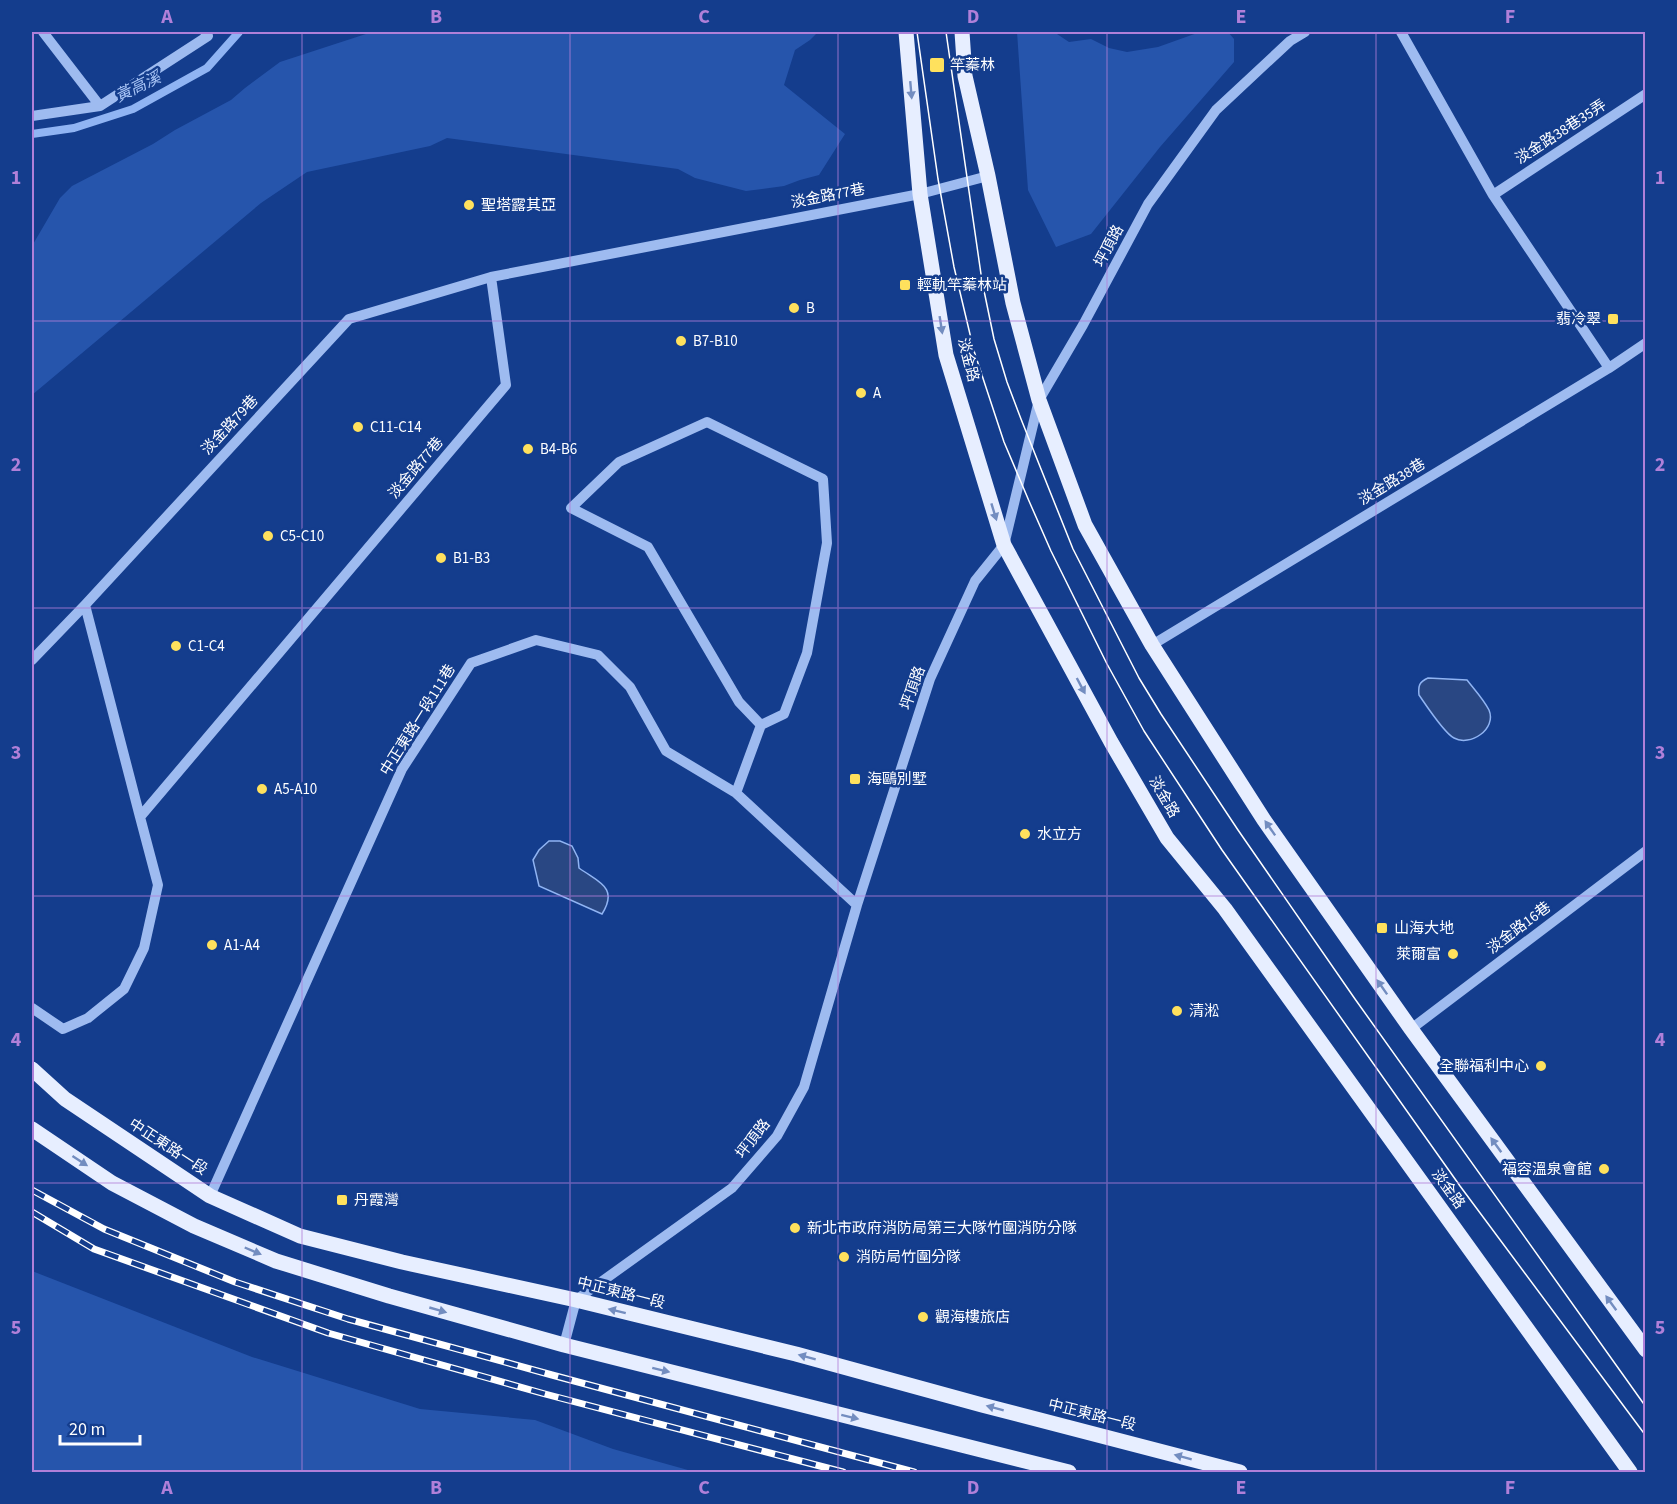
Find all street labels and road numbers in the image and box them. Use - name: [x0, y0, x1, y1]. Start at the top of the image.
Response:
- street label: 淡金路38巷35弄: [1511, 95, 1611, 169]
- street label: 淡金路77巷: [789, 179, 867, 213]
- street label: 坪頂路: [1089, 221, 1129, 271]
- street label: 淡金路: [952, 336, 984, 384]
- street label: 淡金路79巷: [197, 390, 263, 460]
- street label: 淡金路77巷: [384, 433, 448, 503]
- street label: 淡金路38巷: [1354, 454, 1430, 510]
- street label: 中正東路一段111巷: [375, 660, 461, 780]
- street label: 坪頂路: [895, 663, 931, 713]
- street label: 淡金路: [1144, 772, 1184, 822]
- street label: 淡金路16巷: [1483, 897, 1555, 959]
- street label: 中正東路一段: [125, 1114, 211, 1180]
- street label: 坪頂路: [731, 1115, 775, 1163]
- street label: 淡金路: [1426, 1165, 1470, 1213]
- street label: 中正東路一段: [575, 1272, 667, 1314]
- street label: 中正東路一段: [1046, 1394, 1138, 1436]

